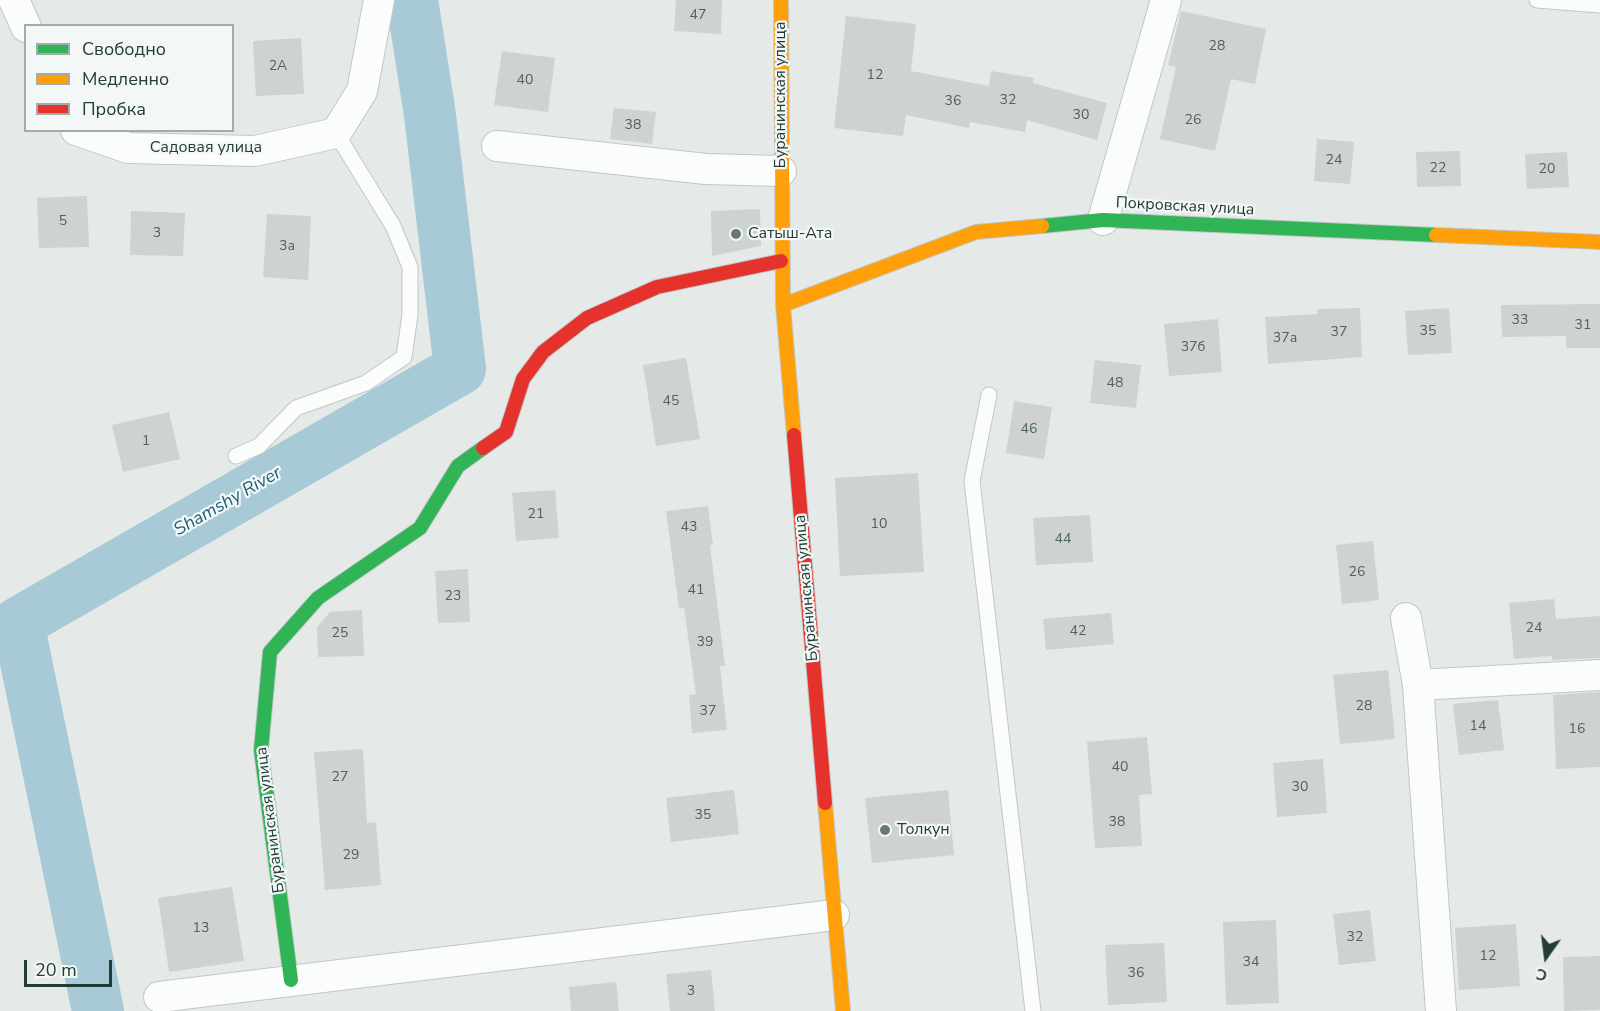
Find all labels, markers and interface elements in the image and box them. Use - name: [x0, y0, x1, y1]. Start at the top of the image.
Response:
- house number: 47: [690, 8, 706, 24]
- street label: Буранинская улица: [771, 21, 791, 169]
- legend: [24, 24, 234, 132]
- text: Свободно: [82, 37, 166, 61]
- house number: 28: [1209, 39, 1225, 55]
- house number: 2А: [269, 59, 287, 75]
- text: Медленно: [82, 67, 169, 91]
- house number: 12: [867, 68, 883, 84]
- house number: 40: [517, 73, 533, 89]
- house number: 32: [1000, 93, 1016, 109]
- house number: 36: [945, 94, 961, 110]
- text: Пробка: [82, 97, 146, 121]
- house number: 30: [1073, 108, 1089, 124]
- house number: 26: [1185, 113, 1201, 129]
- house number: 38: [625, 118, 641, 134]
- street label: Садовая улица: [150, 138, 262, 158]
- house number: 24: [1326, 153, 1342, 169]
- house number: 22: [1430, 161, 1446, 177]
- house number: 20: [1539, 162, 1555, 178]
- street label: Покровская улица: [1115, 194, 1255, 220]
- house number: 5: [59, 214, 67, 230]
- place label: Сатыш-Ата: [748, 224, 832, 244]
- house number: 3: [153, 226, 161, 242]
- marker: Сатыш-Ата: [729, 227, 743, 241]
- house number: 3а: [279, 239, 295, 255]
- house number: 33: [1512, 313, 1528, 329]
- house number: 31: [1575, 318, 1591, 334]
- house number: 35: [1420, 324, 1436, 340]
- house number: 37: [1331, 325, 1347, 341]
- house number: 37а: [1273, 331, 1297, 347]
- house number: 37б: [1181, 340, 1205, 356]
- house number: 48: [1107, 376, 1123, 392]
- house number: 45: [663, 394, 679, 410]
- house number: 46: [1021, 422, 1037, 438]
- house number: 1: [142, 434, 150, 450]
- water label: Shamshy River: [171, 463, 285, 541]
- house number: 21: [528, 507, 544, 523]
- street label: Буранинская улица: [791, 514, 823, 662]
- house number: 10: [871, 517, 887, 533]
- house number: 43: [681, 520, 697, 536]
- house number: 44: [1055, 532, 1071, 548]
- house number: 26: [1349, 565, 1365, 581]
- house number: 41: [688, 583, 704, 599]
- house number: 23: [445, 589, 461, 605]
- house number: 24: [1526, 621, 1542, 637]
- house number: 42: [1070, 624, 1086, 640]
- house number: 25: [332, 626, 348, 642]
- house number: 39: [697, 635, 713, 651]
- house number: 28: [1356, 699, 1372, 715]
- house number: 37: [700, 704, 716, 720]
- house number: 14: [1470, 719, 1486, 735]
- house number: 16: [1569, 722, 1585, 738]
- street label: Буранинская улица: [253, 746, 289, 894]
- house number: 40: [1112, 760, 1128, 776]
- house number: 27: [332, 770, 348, 786]
- house number: 30: [1292, 780, 1308, 796]
- house number: 35: [695, 808, 711, 824]
- house number: 38: [1109, 815, 1125, 831]
- place label: Толкун: [897, 820, 950, 840]
- marker: Толкун: [878, 823, 892, 837]
- house number: 29: [343, 848, 359, 864]
- house number: 13: [193, 921, 209, 937]
- north arrow: [1516, 927, 1576, 987]
- house number: 32: [1347, 930, 1363, 946]
- scale bar: [27, 948, 116, 986]
- house number: 12: [1480, 949, 1496, 965]
- house number: 34: [1243, 955, 1259, 971]
- text: 20 m: [35, 958, 77, 982]
- text: С: [1534, 962, 1550, 986]
- house number: 36: [1128, 966, 1144, 982]
- house number: 3: [687, 984, 695, 1000]

